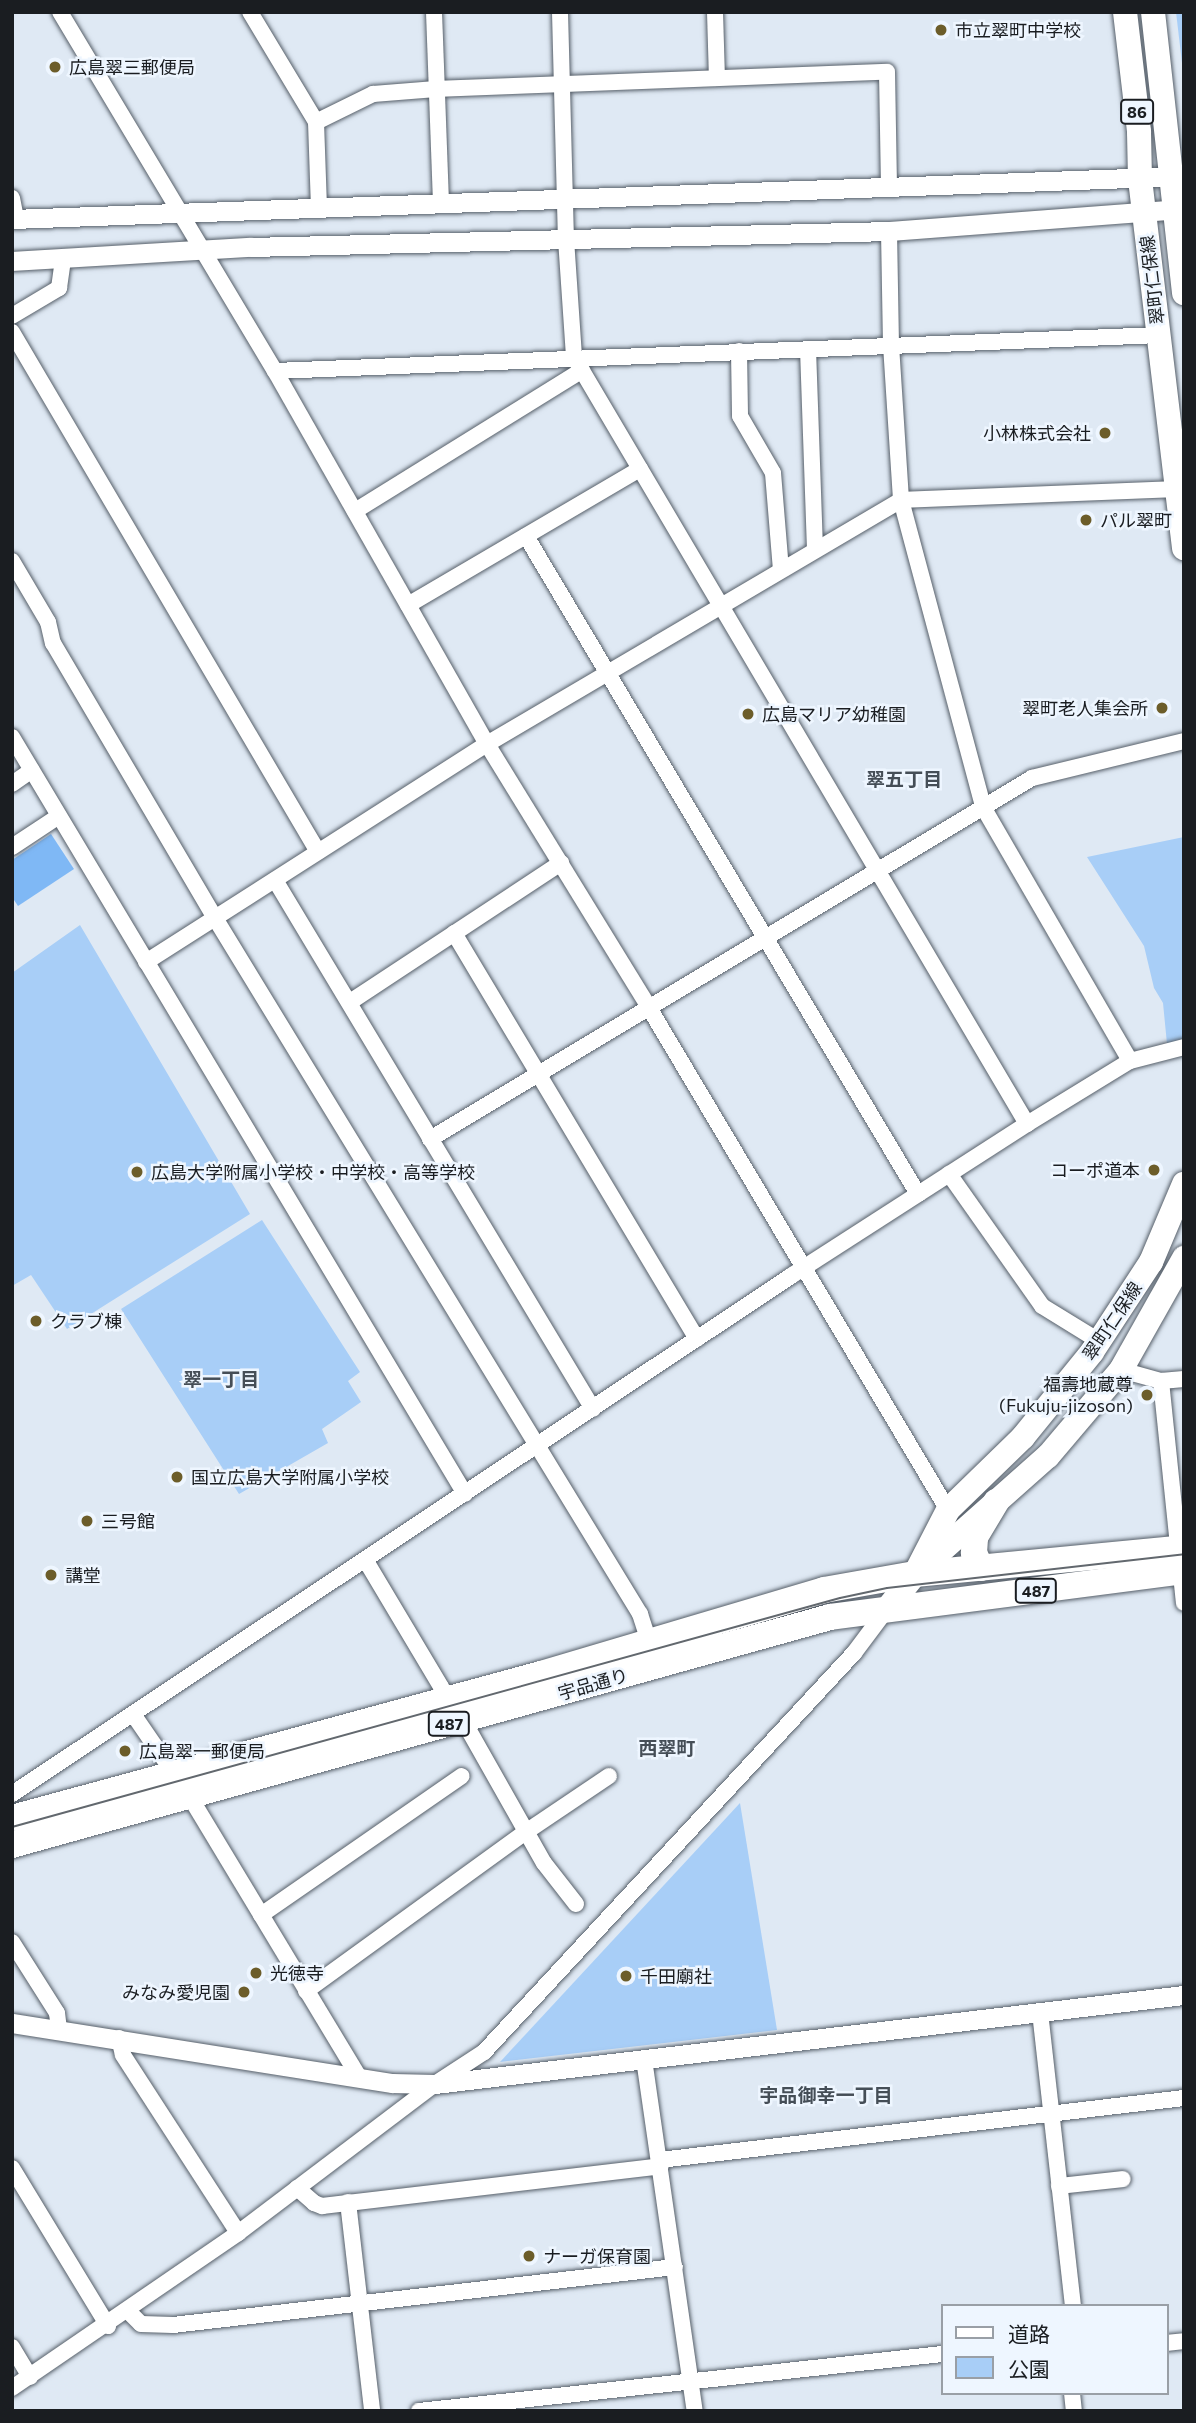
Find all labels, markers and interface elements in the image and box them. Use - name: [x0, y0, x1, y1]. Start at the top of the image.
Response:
- place label: 市立翠町中学校: [955, 19, 1081, 41]
- marker: 市立翠町中学校: [933, 22, 949, 38]
- place label: 広島翠三郵便局: [69, 56, 195, 78]
- marker: 広島翠三郵便局: [47, 59, 63, 75]
- road number: 86: [1120, 100, 1154, 124]
- street label: 翠町仁保線: [1136, 234, 1168, 326]
- place label: 小林株式会社: [983, 422, 1091, 444]
- marker: 小林株式会社: [1097, 425, 1113, 441]
- place label: パル翠町: [1100, 509, 1172, 531]
- marker: パル翠町: [1078, 512, 1094, 528]
- place label: 翠町老人集会所: [1022, 697, 1148, 719]
- marker: 翠町老人集会所: [1154, 700, 1170, 716]
- place label: 広島マリア幼稚園: [762, 703, 906, 725]
- marker: 広島マリア幼稚園: [740, 706, 756, 722]
- district label: 翠五丁目: [866, 768, 942, 790]
- place label: コーポ道本: [1050, 1159, 1140, 1181]
- place label: 広島大学附属小学校・中学校・高等学校: [151, 1161, 475, 1183]
- marker: コーポ道本: [1146, 1162, 1162, 1178]
- marker: 広島大学附属小学校・中学校・高等学校: [129, 1164, 145, 1180]
- street label: 翠町仁保線: [1078, 1278, 1146, 1364]
- place label: クラブ棟: [50, 1310, 122, 1332]
- marker: クラブ棟: [28, 1313, 44, 1329]
- district label: 翠一丁目: [183, 1368, 259, 1390]
- place label: 福壽地蔵尊 (Fukuju-jizoson): [999, 1374, 1133, 1416]
- marker: 福壽地蔵尊 (Fukuju-jizoson): [1139, 1387, 1155, 1403]
- place label: 国立広島大学附属小学校: [191, 1466, 389, 1488]
- marker: 国立広島大学附属小学校: [169, 1469, 185, 1485]
- place label: 三号館: [101, 1510, 155, 1532]
- marker: 三号館: [79, 1513, 95, 1529]
- place label: 講堂: [65, 1564, 101, 1586]
- marker: 講堂: [43, 1567, 59, 1583]
- road number: 487: [1013, 1578, 1059, 1604]
- street label: 宇品通り: [555, 1664, 631, 1704]
- road number: 487: [426, 1712, 472, 1736]
- district label: 西翠町: [639, 1737, 695, 1759]
- place label: 広島翠一郵便局: [139, 1740, 265, 1762]
- marker: 広島翠一郵便局: [117, 1743, 133, 1759]
- place label: 光徳寺: [270, 1962, 324, 1984]
- marker: 光徳寺: [248, 1965, 264, 1981]
- place label: 千田廟社: [640, 1965, 712, 1987]
- marker: 千田廟社: [618, 1968, 634, 1984]
- place label: みなみ愛児園: [122, 1981, 230, 2003]
- marker: みなみ愛児園: [236, 1984, 252, 2000]
- district label: 宇品御幸一丁目: [760, 2084, 892, 2106]
- place label: ナーガ保育園: [543, 2245, 651, 2267]
- marker: ナーガ保育園: [521, 2248, 537, 2264]
- legend: [940, 2304, 1168, 2395]
- text: 道路: [1008, 2321, 1050, 2346]
- text: 公園: [1008, 2356, 1050, 2381]

